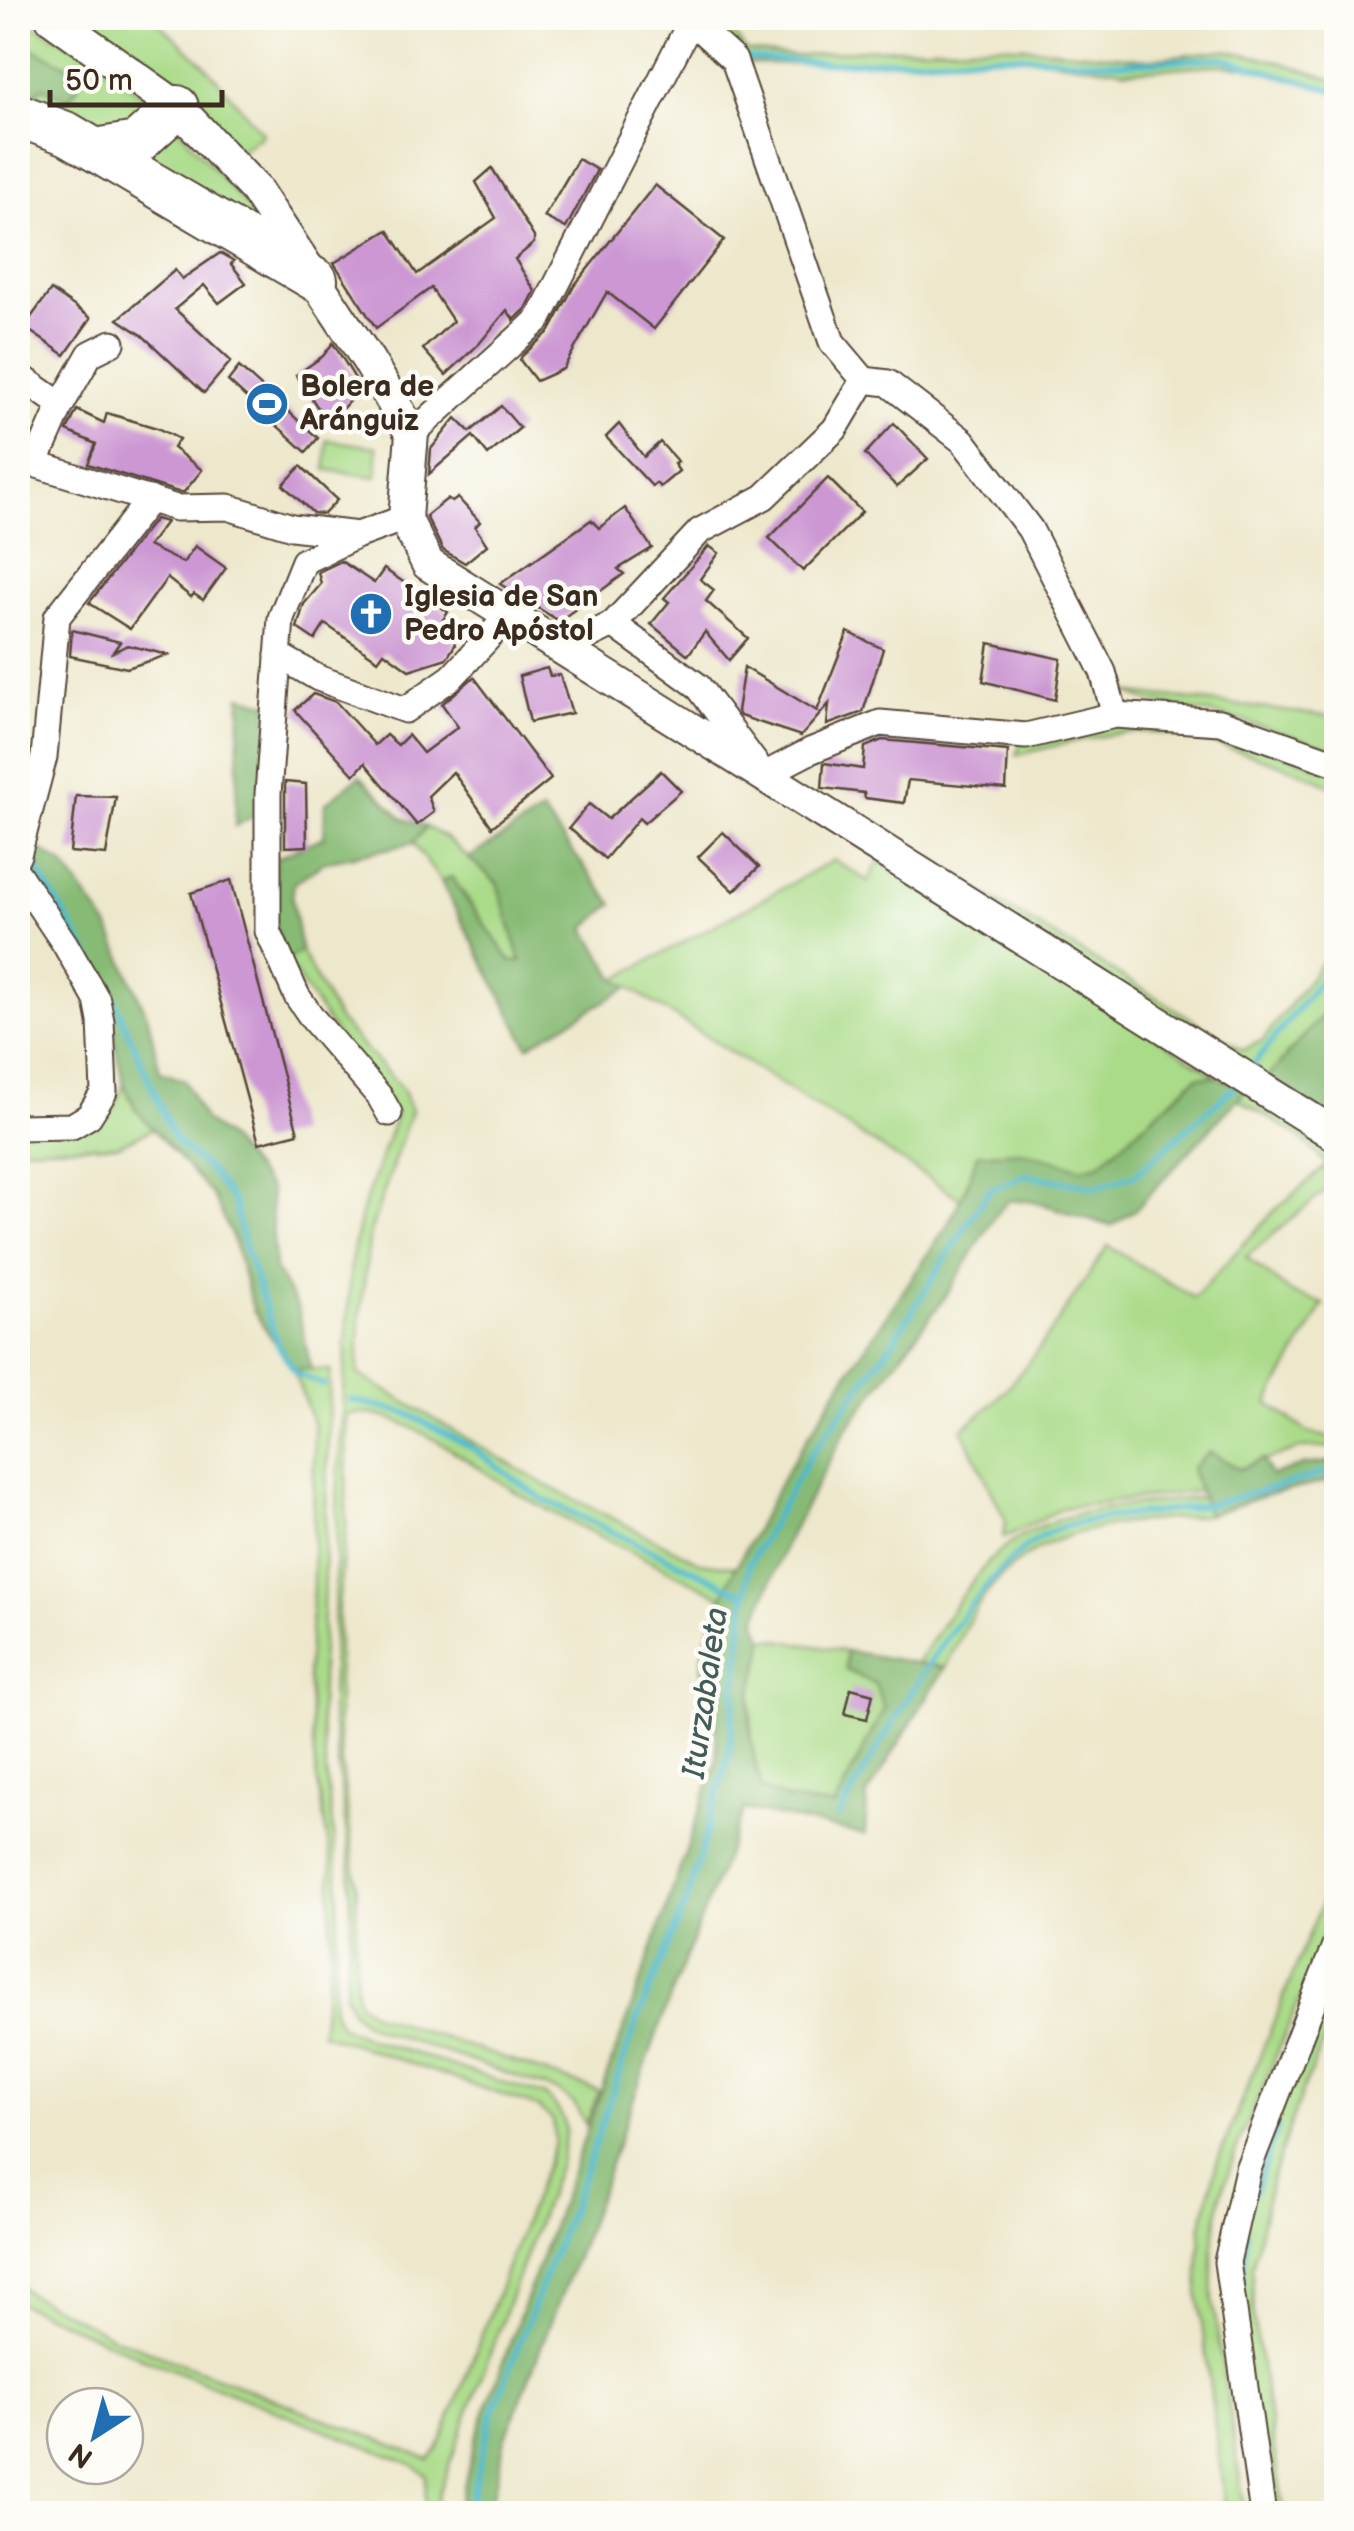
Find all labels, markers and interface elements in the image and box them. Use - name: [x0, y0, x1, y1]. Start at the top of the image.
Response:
- scale bar: [50, 45, 222, 107]
- text: 50 m: [65, 63, 133, 99]
- place label: Bolera de Aránguiz: [299, 369, 434, 439]
- sports icon: Bolera de Aránguiz: [244, 381, 290, 427]
- place label: Iglesia de San Pedro Apóstol: [404, 579, 599, 649]
- church icon: Iglesia de San Pedro Apóstol: [348, 591, 394, 637]
- water label: Iturzabaleta: [675, 1605, 737, 1782]
- north arrow: [45, 2386, 145, 2486]
- text: N: [63, 2435, 99, 2475]

